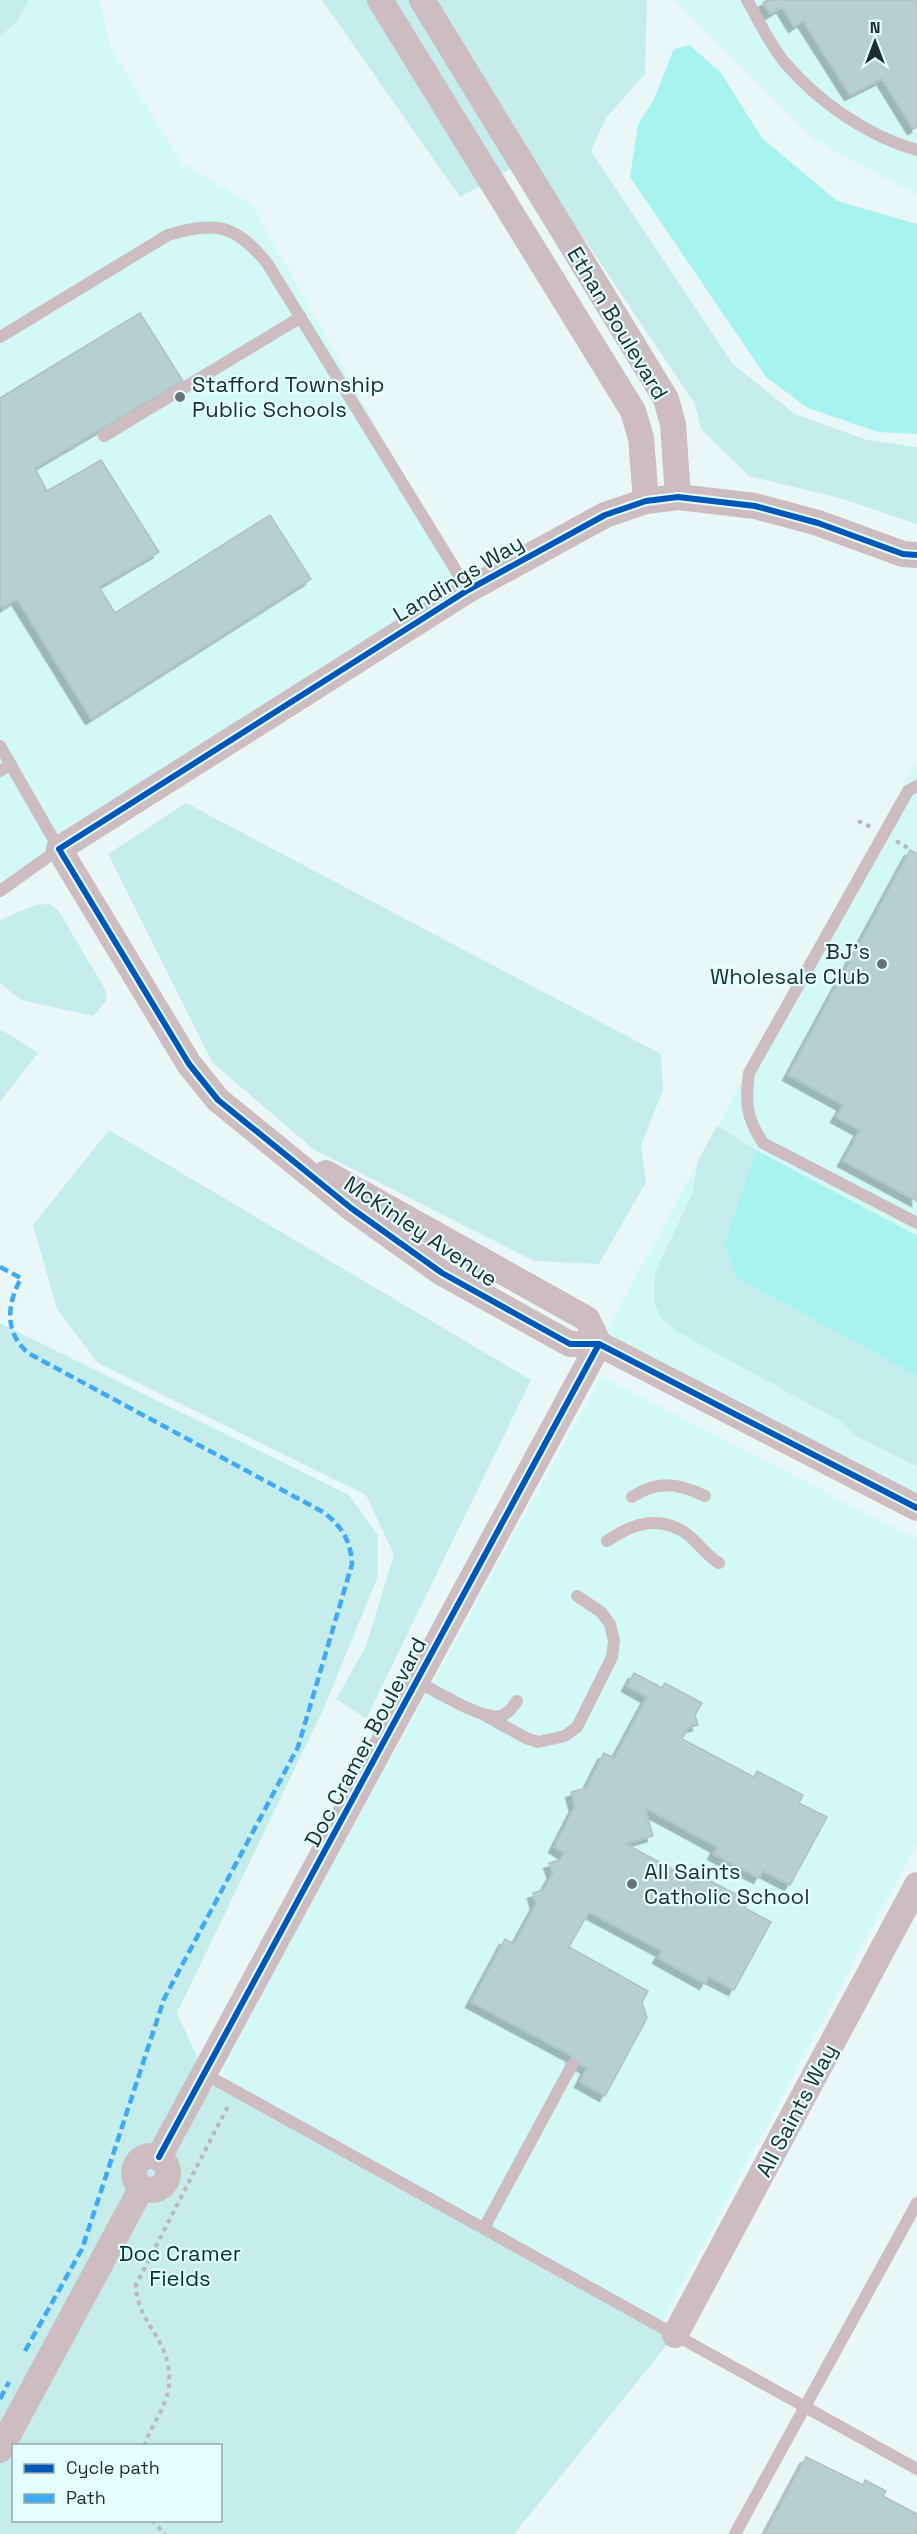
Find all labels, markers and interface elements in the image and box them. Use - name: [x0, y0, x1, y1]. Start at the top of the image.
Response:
- north arrow: [845, 12, 905, 72]
- text: N: [870, 17, 880, 38]
- street label: Ethan Boulevard: [561, 241, 675, 405]
- place label: Stafford Township Public Schools: [192, 370, 384, 423]
- marker: Stafford Township Public Schools: [173, 390, 187, 404]
- street label: Landings Way: [388, 528, 528, 628]
- place label: BJ's Wholesale Club: [710, 937, 870, 990]
- marker: BJ's Wholesale Club: [875, 957, 889, 971]
- street label: McKinley Avenue: [339, 1169, 503, 1293]
- street label: Doc Cramer Boulevard: [298, 1632, 432, 1852]
- place label: All Saints Catholic School: [644, 1857, 810, 1910]
- marker: All Saints Catholic School: [625, 1877, 639, 1891]
- street label: All Saints Way: [749, 2039, 843, 2181]
- park label: Doc Cramer Fields: [119, 2239, 241, 2292]
- legend: [12, 2444, 222, 2522]
- text: Cycle path: [66, 2456, 160, 2479]
- text: Path: [66, 2486, 106, 2509]

